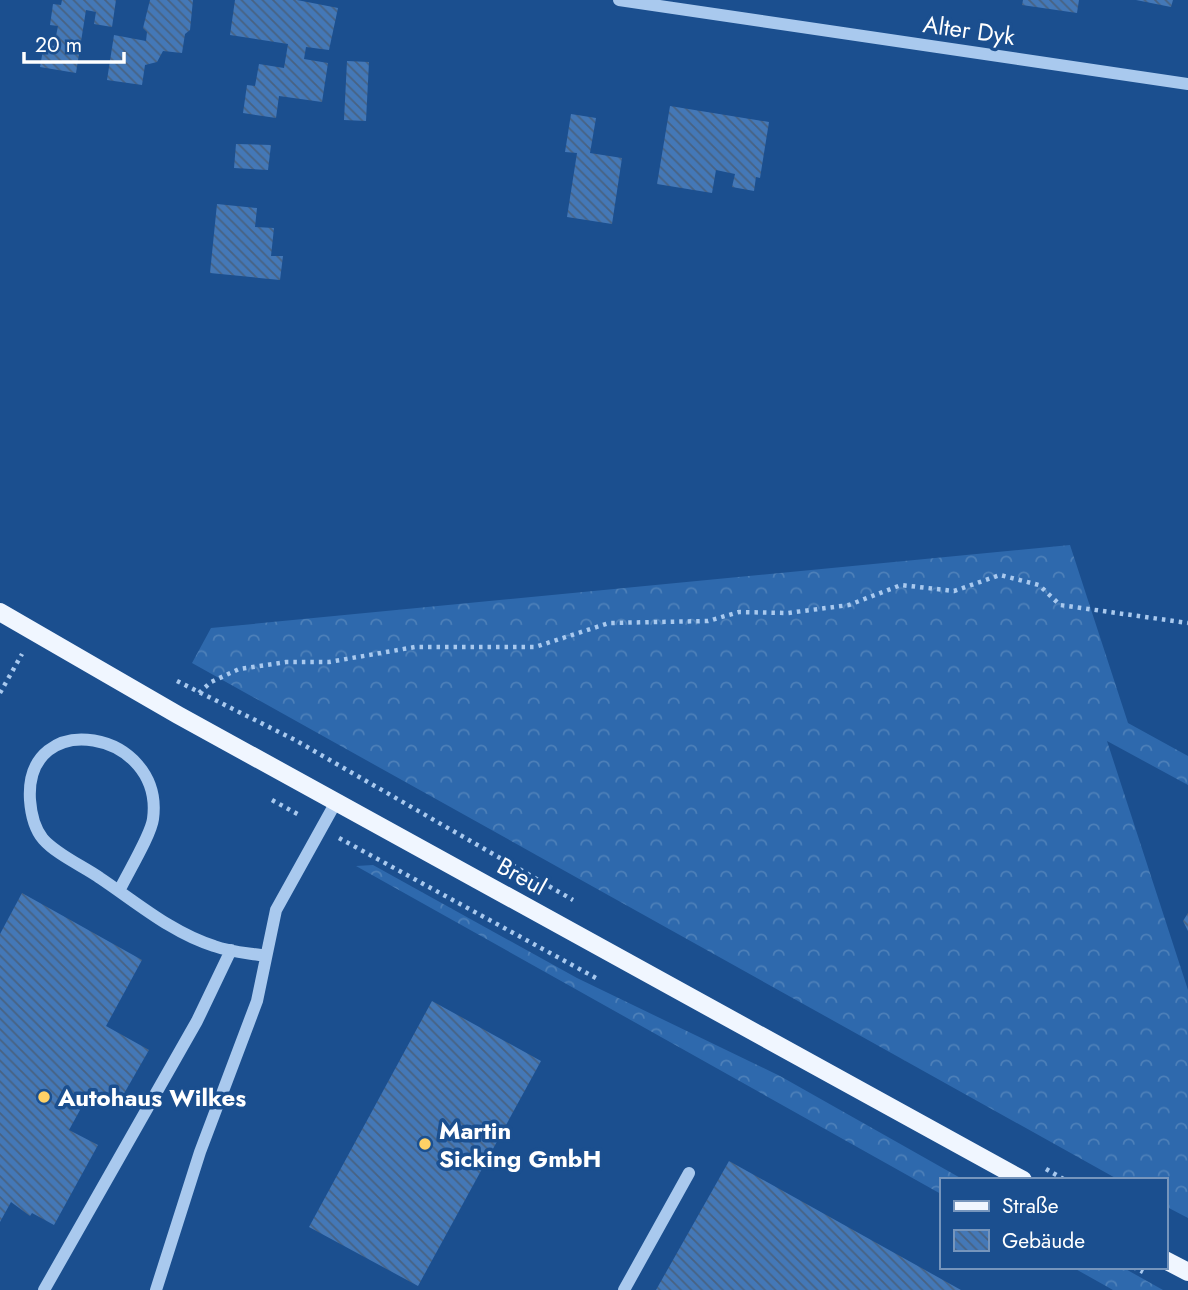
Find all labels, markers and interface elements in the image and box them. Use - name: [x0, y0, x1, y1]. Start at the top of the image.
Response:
- street label: Alter Dyk: [921, 6, 1018, 54]
- scale bar: [24, 21, 124, 65]
- text: 20 m: [35, 30, 82, 60]
- street label: Breul: [491, 848, 553, 904]
- place label: Autohaus Wilkes: [57, 1080, 246, 1115]
- marker: Autohaus Wilkes: [36, 1089, 52, 1105]
- place label: Martin Sicking GmbH: [439, 1113, 601, 1176]
- marker: Martin Sicking GmbH: [417, 1136, 433, 1152]
- legend: [940, 1178, 1167, 1269]
- text: Straße: [1002, 1191, 1059, 1221]
- text: Gebäude: [1002, 1226, 1085, 1256]

